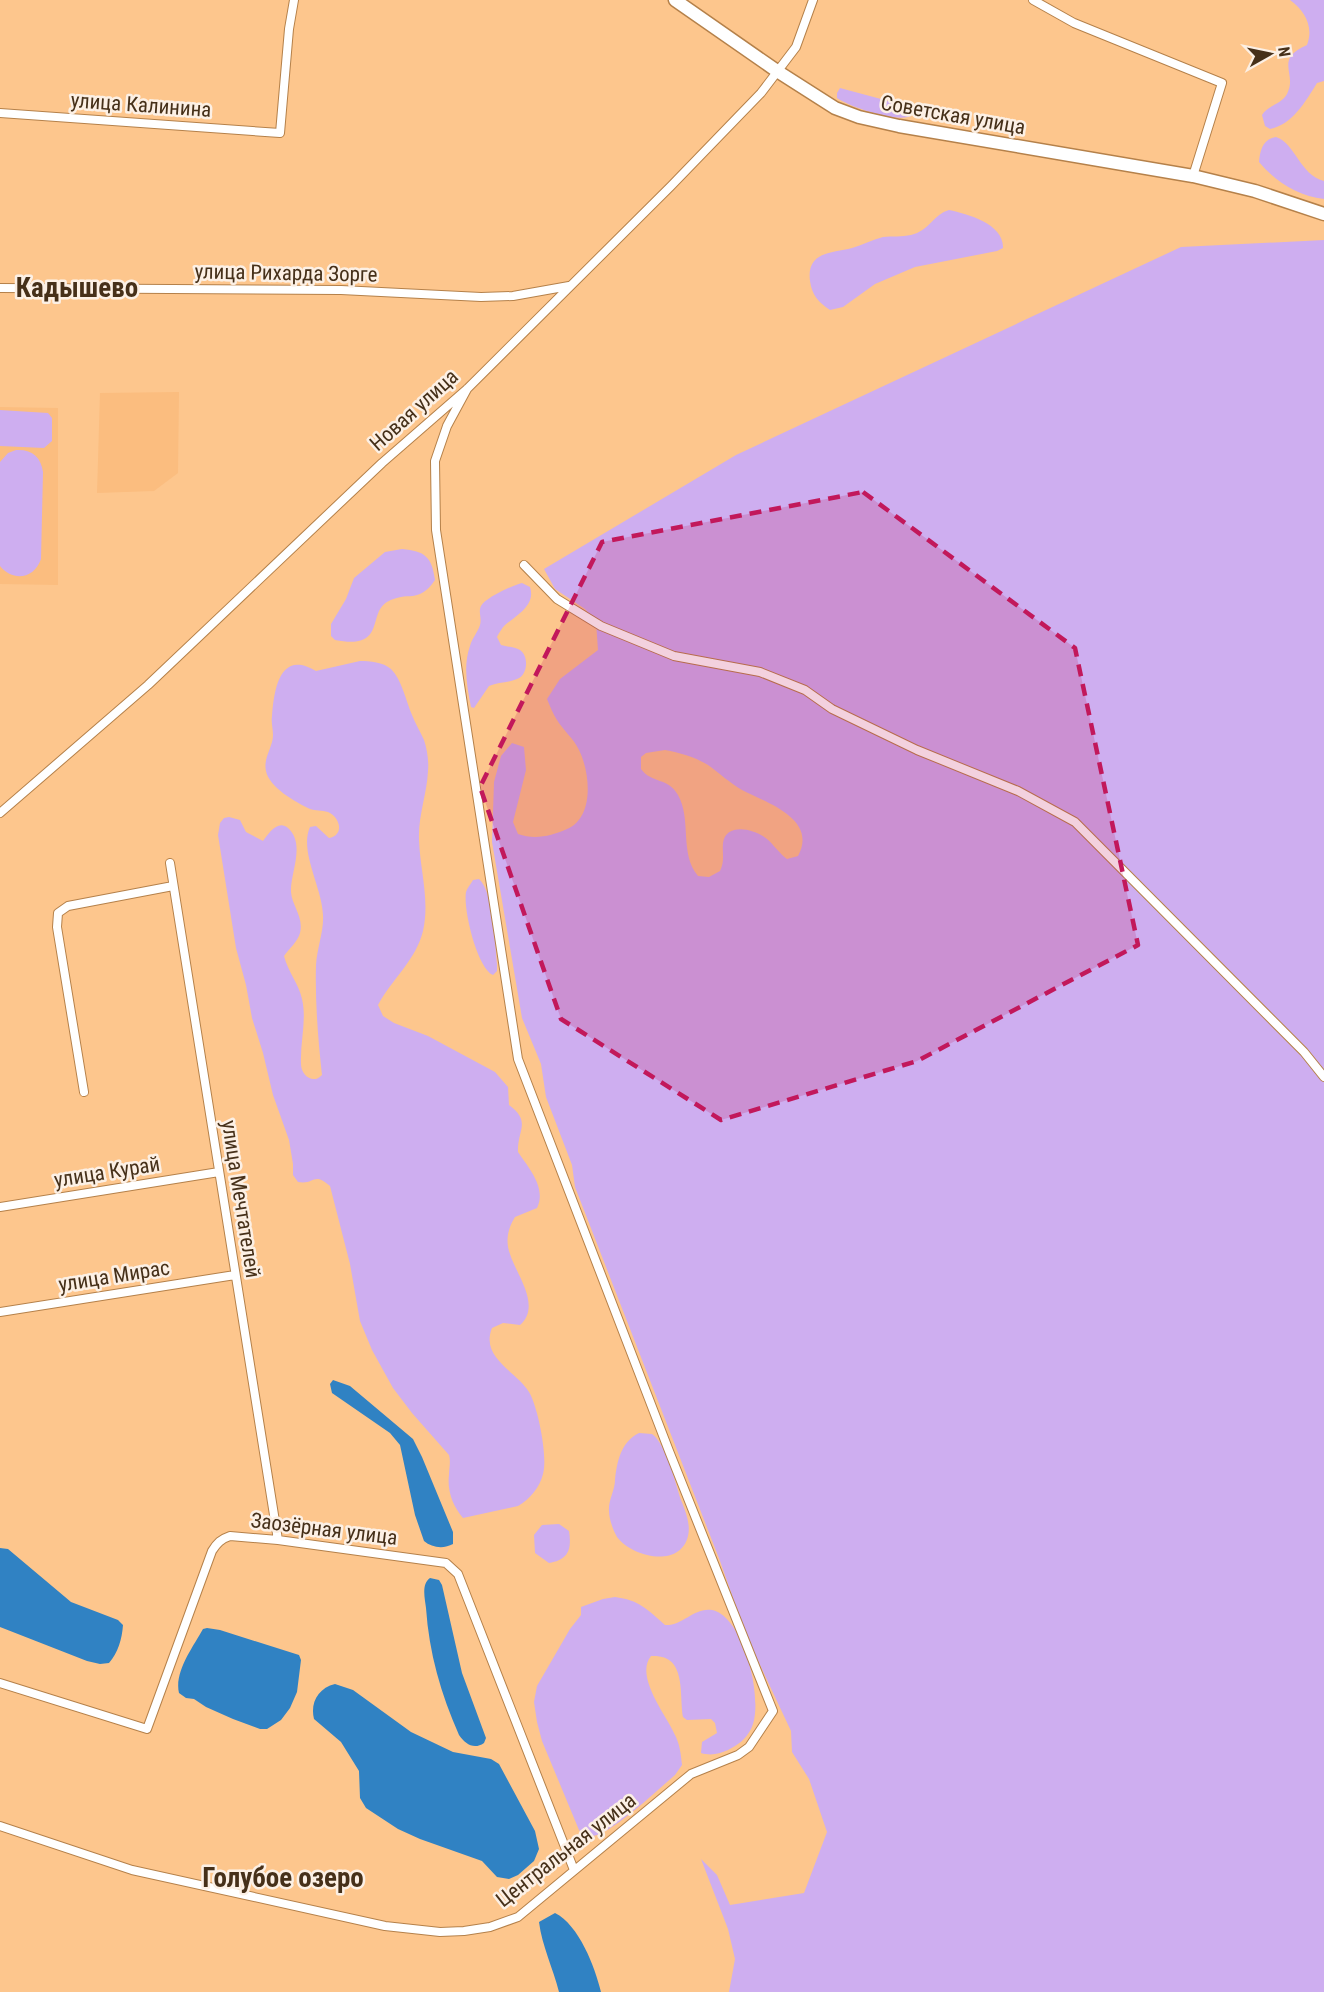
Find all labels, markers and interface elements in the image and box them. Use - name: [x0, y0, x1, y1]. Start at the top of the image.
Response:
- north arrow: [1240, 24, 1300, 84]
- text: N: [1274, 45, 1294, 58]
- street label: улица Калинина: [70, 88, 212, 122]
- street label: Советская улица: [879, 90, 1027, 140]
- street label: улица Рихарда Зорге: [194, 259, 378, 287]
- district label: Кадышево: [16, 272, 138, 304]
- street label: Новая улица: [365, 364, 463, 456]
- street label: улица Мечтателей: [217, 1118, 265, 1280]
- street label: улица Курай: [52, 1152, 162, 1192]
- street label: улица Мирас: [57, 1255, 171, 1297]
- street label: Заозёрная улица: [249, 1508, 399, 1550]
- street label: Центральная улица: [491, 1788, 641, 1912]
- district label: Голубое озеро: [202, 1862, 364, 1894]

